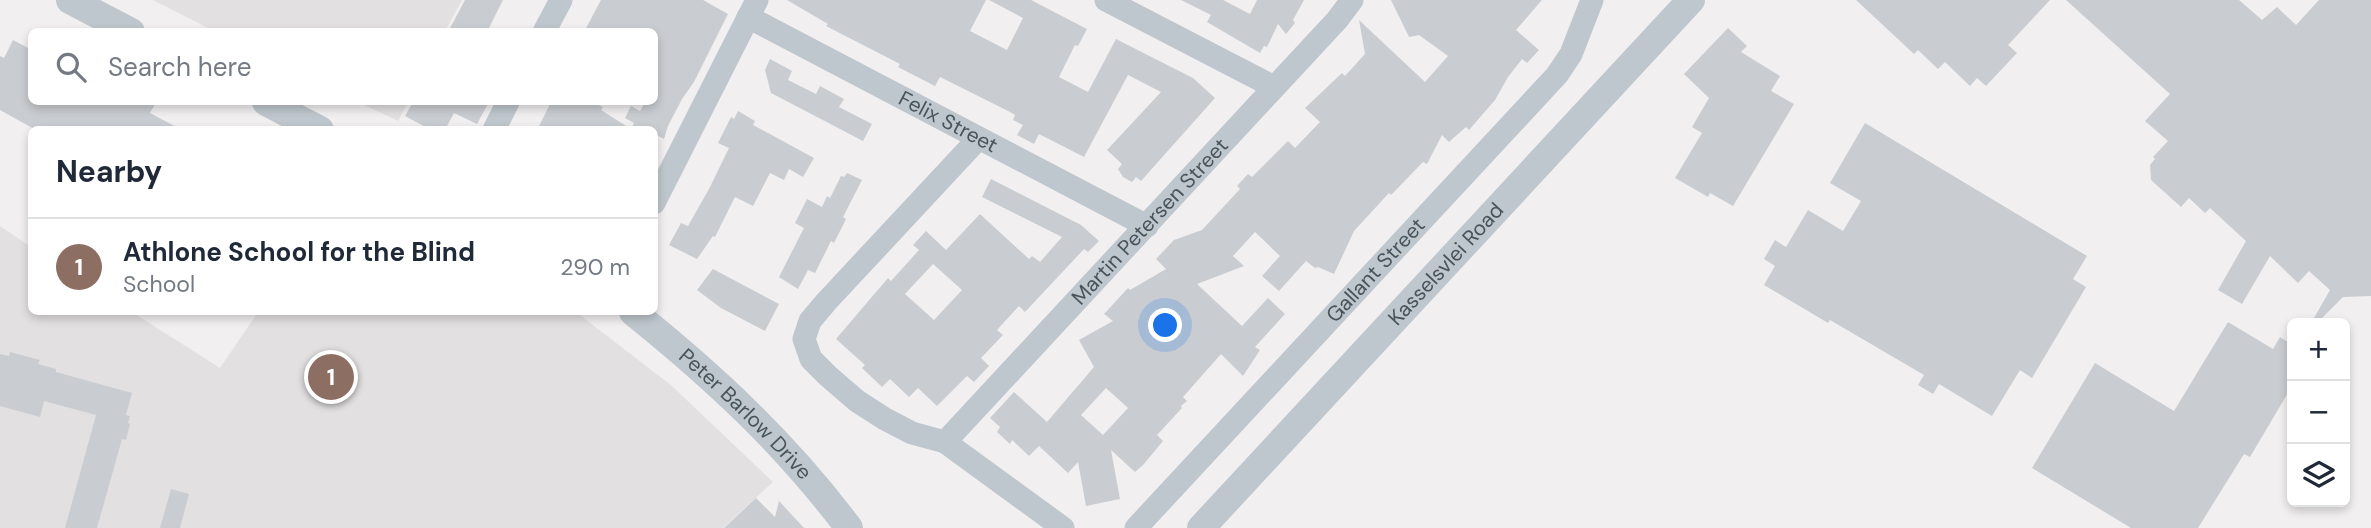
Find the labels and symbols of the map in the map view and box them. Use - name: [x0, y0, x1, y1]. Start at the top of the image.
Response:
- street label: Felix Street: [894, 84, 1003, 159]
- street label: Martin Petersen Street: [1065, 132, 1234, 311]
- street label: Kasselsvlei Road: [1382, 197, 1510, 332]
- street label: Gallant Street: [1320, 212, 1431, 329]
- your location: [1148, 308, 1182, 342]
- street label: Peter Barlow Drive: [673, 342, 818, 486]
- pin: 1: [308, 351, 354, 403]

